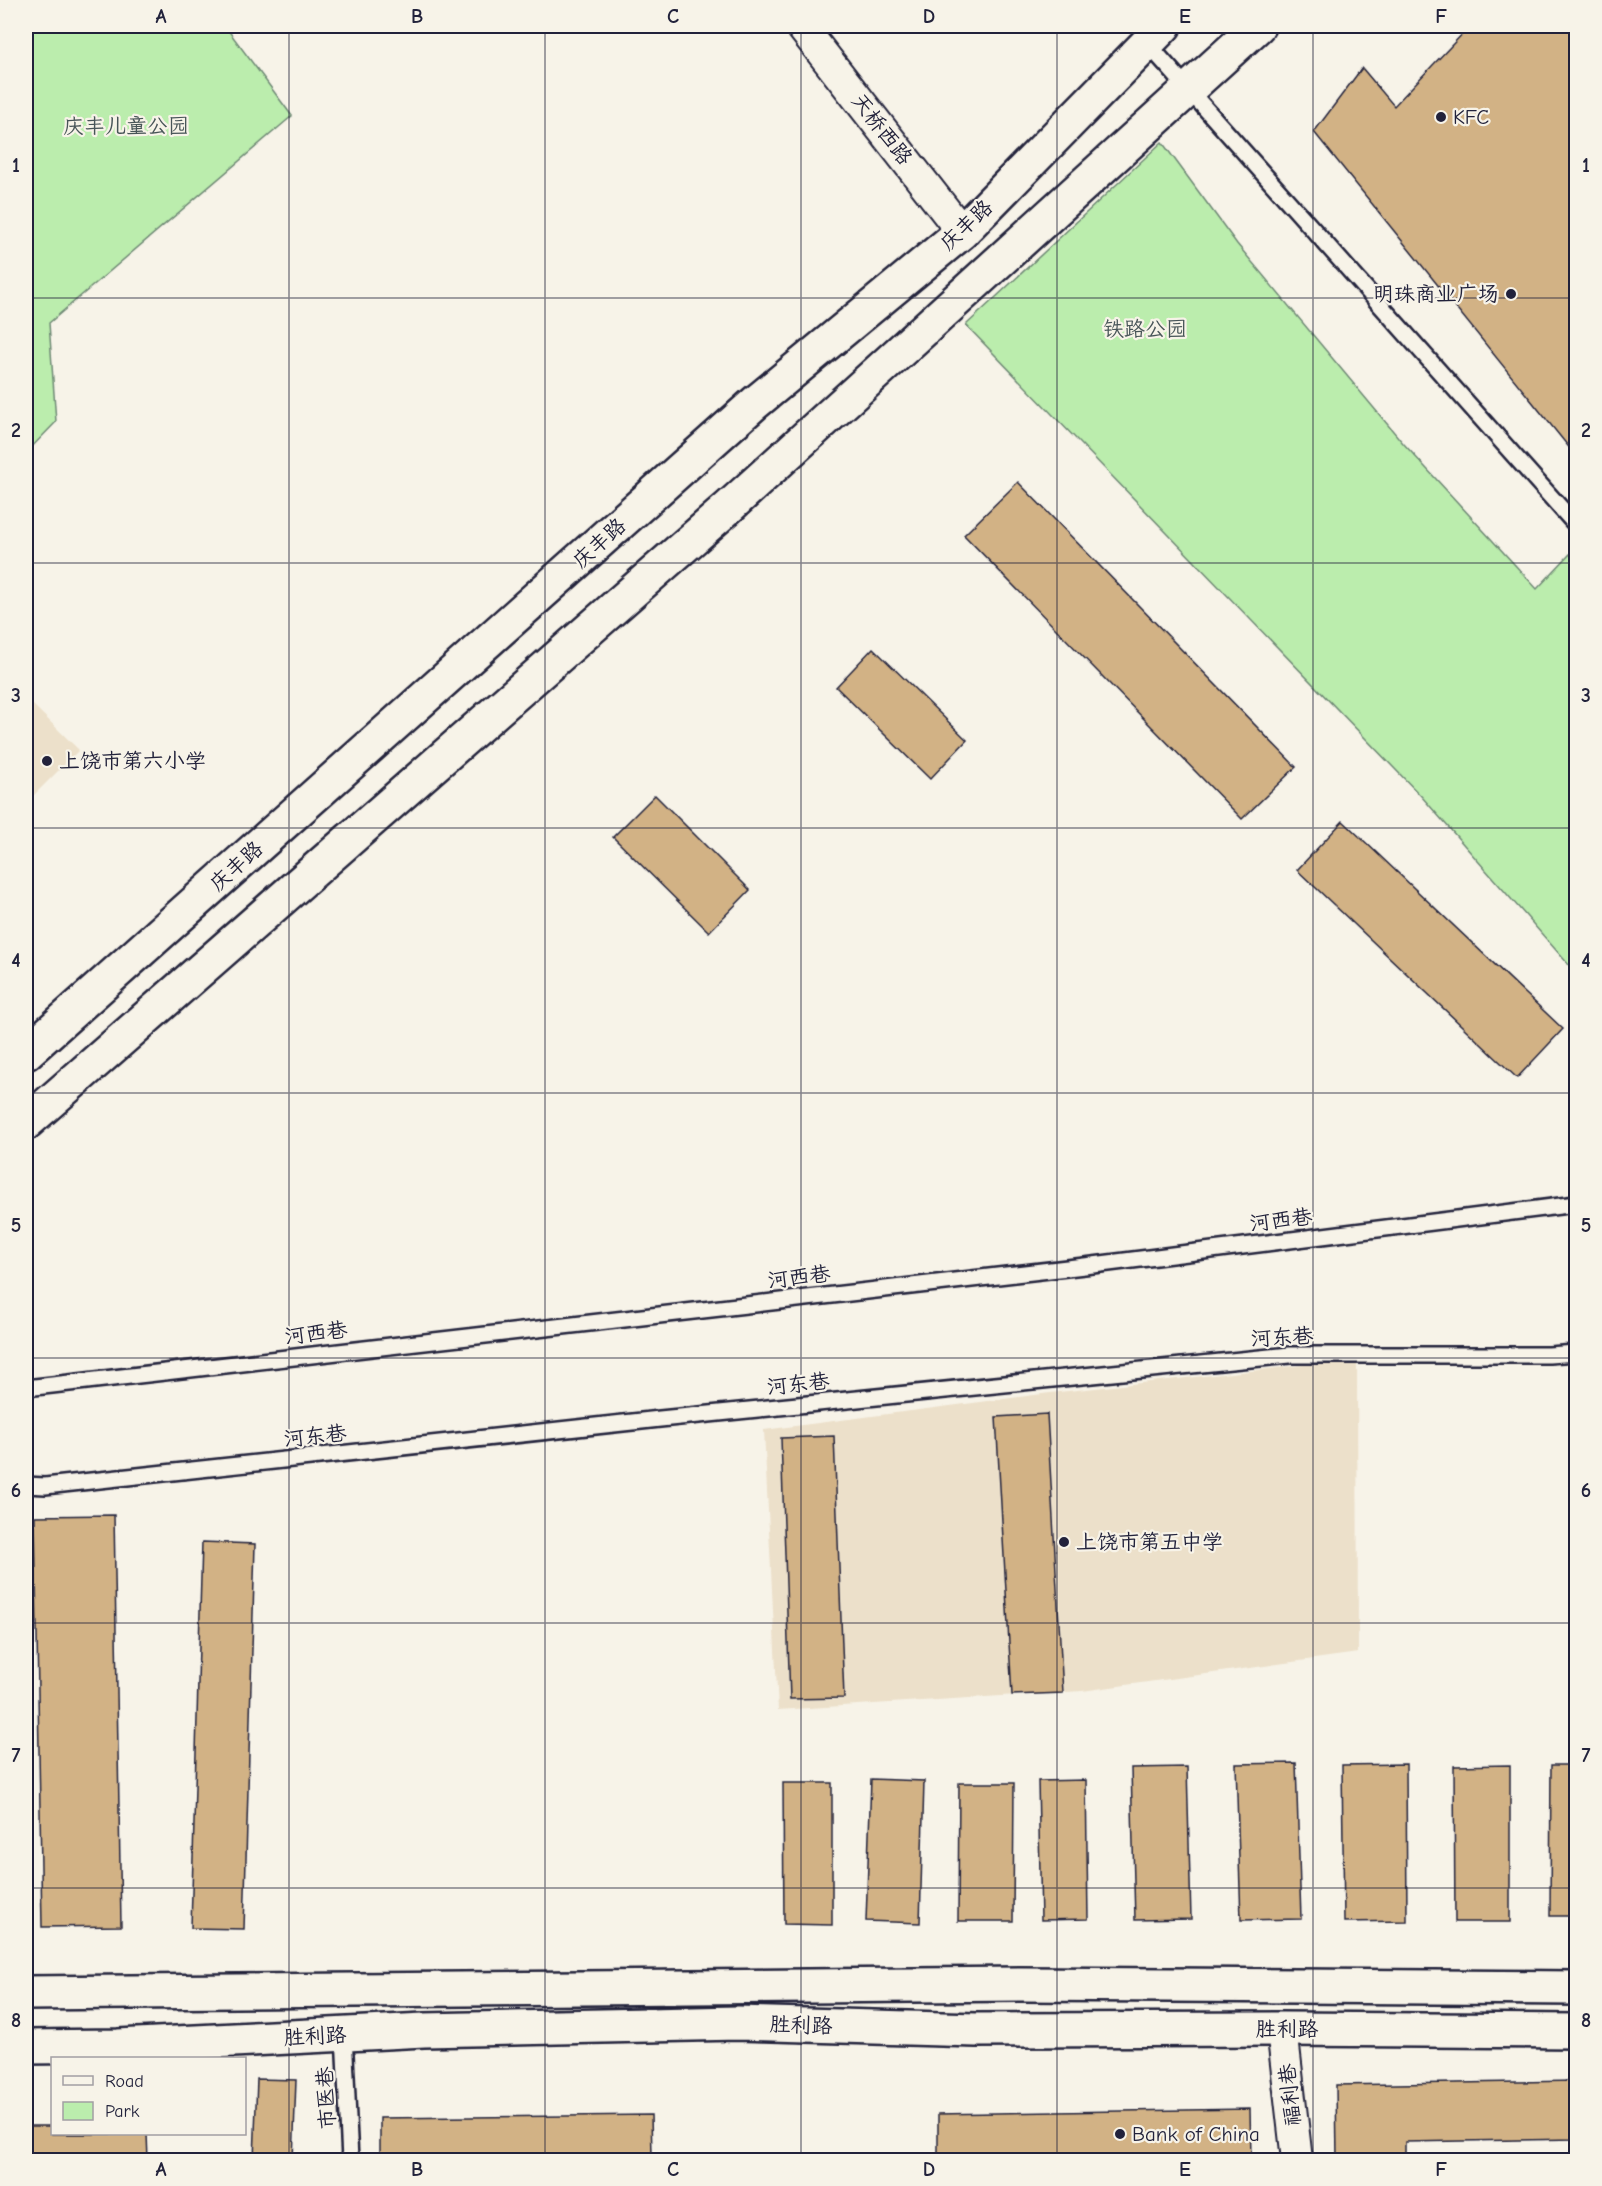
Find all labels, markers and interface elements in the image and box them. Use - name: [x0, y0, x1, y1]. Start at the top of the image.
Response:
- text: A: [155, 5, 167, 28]
- text: B: [411, 5, 423, 28]
- text: C: [667, 5, 679, 28]
- text: D: [923, 5, 935, 28]
- text: E: [1179, 5, 1191, 28]
- text: F: [1435, 5, 1447, 28]
- street label: 天桥西路: [847, 89, 917, 169]
- place label: KFC: [1453, 105, 1489, 129]
- marker: KFC: [1434, 110, 1448, 124]
- park label: 庆丰儿童公园: [63, 114, 189, 138]
- text: 1: [12, 154, 20, 177]
- text: 1: [1582, 154, 1590, 177]
- street label: 庆丰路: [935, 195, 997, 255]
- place label: 明珠商业广场: [1373, 282, 1499, 306]
- marker: 明珠商业广场: [1504, 287, 1518, 301]
- park label: 铁路公园: [1103, 317, 1187, 341]
- text: 2: [11, 419, 21, 442]
- text: 2: [1581, 419, 1591, 442]
- street label: 庆丰路: [568, 513, 630, 573]
- text: 3: [11, 684, 21, 707]
- text: 3: [1581, 684, 1591, 707]
- place label: 上饶市第六小学: [59, 749, 206, 773]
- marker: 上饶市第六小学: [40, 754, 54, 768]
- street label: 庆丰路: [205, 836, 267, 896]
- text: 4: [11, 949, 21, 972]
- text: 4: [1581, 949, 1591, 972]
- street label: 河西巷: [1248, 1204, 1314, 1236]
- text: 5: [11, 1214, 21, 1237]
- text: 5: [1581, 1214, 1591, 1237]
- street label: 河西巷: [766, 1261, 832, 1293]
- street label: 河西巷: [283, 1317, 349, 1349]
- street label: 河东巷: [1250, 1323, 1314, 1351]
- street label: 河东巷: [765, 1369, 831, 1399]
- street label: 河东巷: [282, 1421, 348, 1451]
- text: 6: [11, 1479, 21, 1502]
- text: 6: [1581, 1479, 1591, 1502]
- place label: 上饶市第五中学: [1076, 1530, 1223, 1554]
- marker: 上饶市第五中学: [1057, 1535, 1071, 1549]
- text: 7: [12, 1744, 21, 1767]
- text: 7: [1582, 1744, 1591, 1767]
- text: 8: [11, 2009, 21, 2032]
- text: 8: [1581, 2009, 1591, 2032]
- street label: 胜利路: [769, 2012, 833, 2038]
- street label: 胜利路: [1256, 2017, 1319, 2041]
- street label: 胜利路: [283, 2022, 347, 2050]
- legend: [51, 2057, 246, 2135]
- street label: 福利巷: [1275, 2062, 1305, 2128]
- street label: 市医巷: [312, 2066, 340, 2130]
- text: Road: [105, 2071, 144, 2092]
- text: Park: [105, 2101, 140, 2122]
- place label: Bank of China: [1132, 2122, 1260, 2146]
- marker: Bank of China: [1113, 2127, 1127, 2141]
- text: A: [155, 2158, 167, 2181]
- text: B: [411, 2158, 423, 2181]
- text: C: [667, 2158, 679, 2181]
- text: D: [923, 2158, 935, 2181]
- text: E: [1179, 2158, 1191, 2181]
- text: F: [1435, 2158, 1447, 2181]

